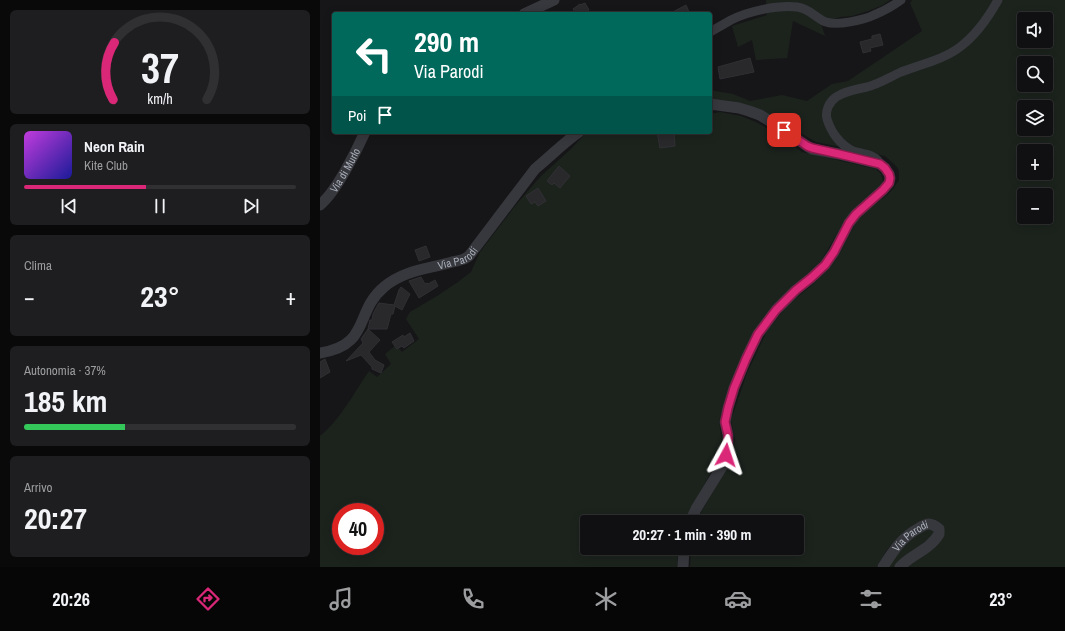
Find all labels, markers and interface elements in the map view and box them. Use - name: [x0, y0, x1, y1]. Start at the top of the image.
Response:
- map controls: [1017, 12, 1053, 224]
- button: sound: [1017, 12, 1053, 48]
- text: 290 m: [414, 23, 479, 61]
- icon: left: [348, 28, 400, 80]
- text: 37: [141, 40, 179, 96]
- button: search: [1017, 56, 1053, 92]
- text: Via Parodi: [414, 59, 484, 84]
- text: km/h: [147, 89, 173, 108]
- button: layers: [1017, 100, 1053, 136]
- icon: arrive: [374, 104, 396, 126]
- text: Poi: [348, 105, 366, 126]
- pin: [767, 113, 801, 147]
- icon: arrive: [773, 119, 795, 141]
- text: Neon Rain: [84, 136, 145, 157]
- button: +: [1017, 144, 1053, 180]
- street label: Via di Murlo: [327, 146, 363, 195]
- text: Kite Club: [84, 157, 128, 174]
- button: −: [1017, 188, 1053, 224]
- icon: previous: [58, 195, 80, 217]
- icon: pause: [149, 195, 171, 217]
- icon: next: [240, 195, 262, 217]
- street label: Via Parodi: [436, 244, 481, 272]
- text: Clima: [24, 257, 52, 274]
- text: 23°: [140, 276, 180, 316]
- text: −: [24, 282, 35, 312]
- text: +: [285, 282, 296, 312]
- text: Autonomia · 37%: [24, 362, 106, 379]
- text: 185 km: [24, 381, 107, 421]
- position arrow: [705, 434, 747, 476]
- text: Arrivo: [24, 479, 52, 496]
- text: 20:27: [24, 498, 87, 538]
- speed limit sign: 40: [332, 503, 384, 555]
- street label: Via Parodi: [889, 517, 929, 554]
- text: 20:27 · 1 min · 390 m: [633, 524, 751, 545]
- icon: directions: [194, 585, 222, 613]
- icon: music: [327, 585, 355, 613]
- icon: phone: [459, 585, 487, 613]
- icon: climate: [592, 585, 620, 613]
- icon: car: [724, 585, 752, 613]
- icon: filters: [857, 585, 885, 613]
- text: 20:26: [52, 587, 90, 612]
- text: 23°: [989, 587, 1013, 612]

